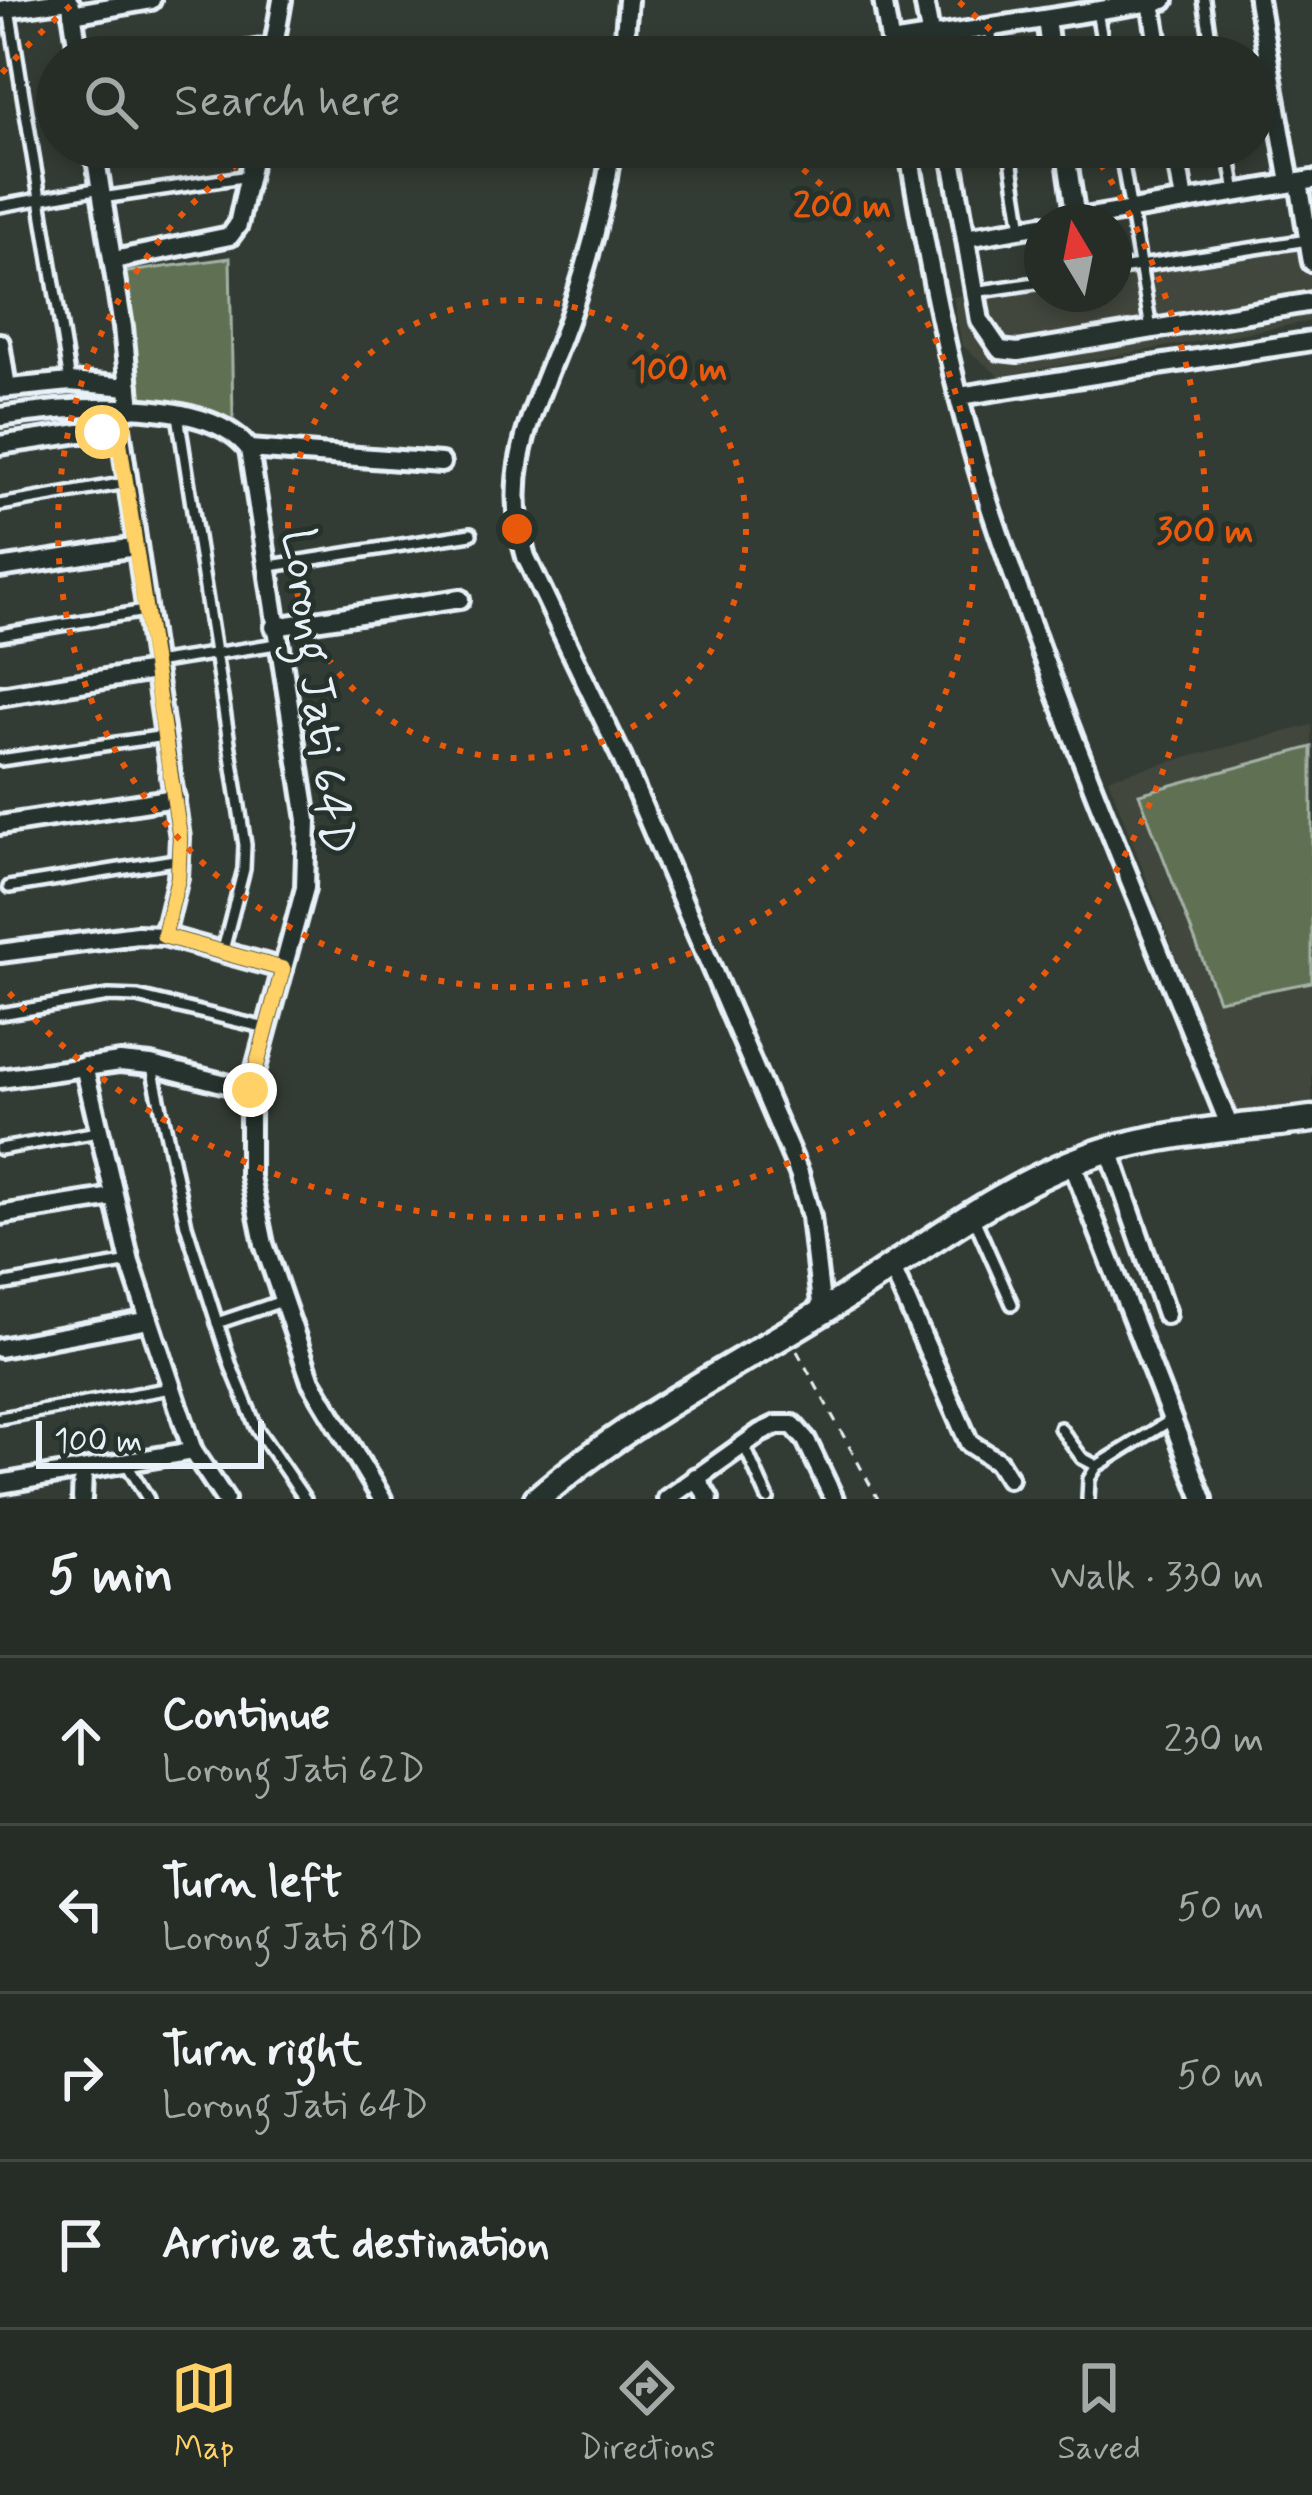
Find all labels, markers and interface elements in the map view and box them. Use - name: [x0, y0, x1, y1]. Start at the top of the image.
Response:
- search box: [36, 36, 1276, 168]
- icon: search: [78, 69, 144, 135]
- text: Search here: [174, 73, 401, 132]
- text: 200 m: [793, 184, 891, 231]
- north arrow: [1024, 204, 1132, 312]
- text: 100 m: [631, 347, 727, 394]
- route start: [75, 405, 129, 459]
- centre of rings: [496, 508, 538, 550]
- text: 300 m: [1157, 509, 1253, 556]
- street label: Lorong Jati 64D: [260, 525, 368, 859]
- route end: [223, 1063, 277, 1117]
- scale bar: [36, 1415, 264, 1468]
- text: 100 m: [54, 1420, 143, 1464]
- text: 5 min: [48, 1544, 173, 1610]
- text: Walk · 330 m: [1051, 1552, 1264, 1603]
- text: Continue: [162, 1686, 330, 1745]
- icon: ahead: [48, 1708, 114, 1774]
- text: 230 m: [1163, 1715, 1264, 1766]
- text: Lorong Jati 62D: [162, 1745, 425, 1796]
- text: Turn left: [162, 1854, 342, 1913]
- icon: left: [48, 1876, 114, 1942]
- text: 50 m: [1177, 1883, 1264, 1934]
- text: Lorong Jati 81D: [162, 1913, 423, 1964]
- text: Turn right: [162, 2022, 362, 2081]
- icon: right: [48, 2044, 114, 2110]
- text: 50 m: [1177, 2051, 1264, 2102]
- text: Lorong Jati 64D: [162, 2081, 428, 2132]
- icon: arrive: [48, 2212, 114, 2278]
- text: Arrive at destination: [162, 2215, 550, 2274]
- tab: Map: [171, 2355, 237, 2471]
- tab: Directions: [579, 2355, 715, 2471]
- tab: Saved: [1057, 2355, 1141, 2471]

